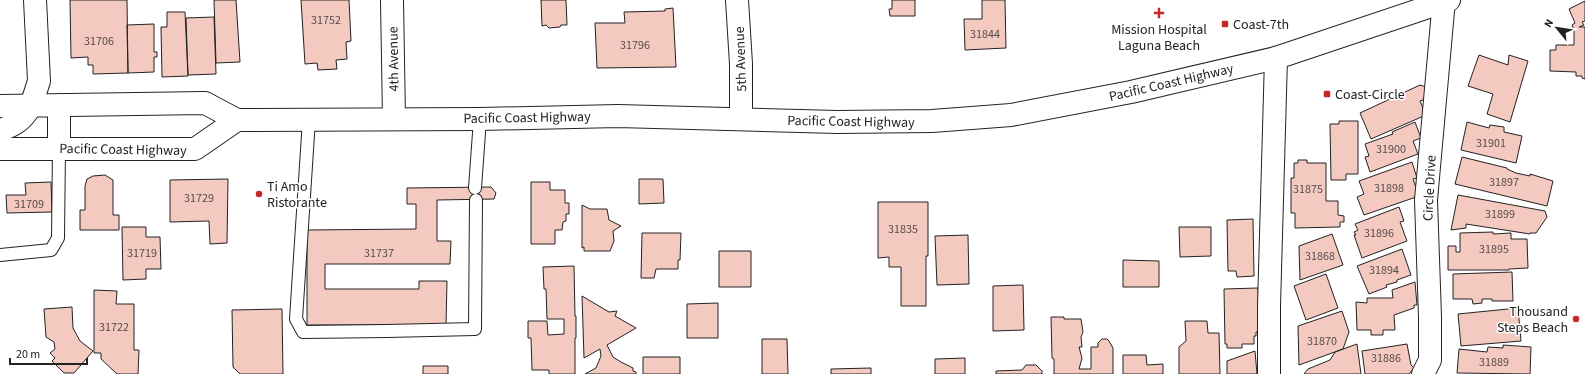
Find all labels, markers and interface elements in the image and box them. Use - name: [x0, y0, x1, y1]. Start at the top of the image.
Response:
- marker: Mission Hospital Laguna Beach: [1153, 7, 1165, 19]
- north arrow: [1537, 8, 1577, 48]
- house number: 31752: [311, 12, 341, 29]
- place label: Coast-7th: [1233, 15, 1289, 35]
- text: N: [1540, 16, 1557, 30]
- marker: Coast-7th: [1220, 19, 1230, 29]
- place label: Mission Hospital Laguna Beach: [1111, 20, 1207, 56]
- street label: 4th Avenue: [383, 26, 405, 92]
- street label: 5th Avenue: [730, 26, 752, 92]
- house number: 31844: [970, 26, 1000, 43]
- house number: 31706: [84, 33, 114, 50]
- house number: 31796: [620, 37, 650, 54]
- street label: Pacific Coast Highway: [1107, 59, 1236, 107]
- place label: Coast-Circle: [1335, 85, 1405, 105]
- marker: Coast-Circle: [1322, 89, 1332, 99]
- street label: Pacific Coast Highway: [463, 107, 591, 129]
- street label: Pacific Coast Highway: [787, 111, 915, 133]
- house number: 31901: [1476, 135, 1506, 152]
- street label: Pacific Coast Highway: [59, 139, 187, 161]
- house number: 31900: [1376, 141, 1406, 158]
- street label: Circle Drive: [1418, 154, 1442, 222]
- house number: 31897: [1489, 174, 1519, 191]
- place label: Ti Amo Ristorante: [267, 177, 327, 213]
- house number: 31898: [1374, 180, 1404, 197]
- house number: 31875: [1293, 181, 1323, 198]
- marker: Ti Amo Ristorante: [254, 189, 264, 199]
- house number: 31729: [184, 190, 214, 207]
- house number: 31709: [14, 196, 44, 213]
- house number: 31899: [1485, 206, 1515, 223]
- house number: 31835: [888, 221, 918, 238]
- house number: 31896: [1364, 225, 1394, 242]
- house number: 31895: [1479, 241, 1509, 258]
- house number: 31719: [127, 245, 157, 262]
- house number: 31737: [364, 245, 394, 262]
- house number: 31868: [1305, 248, 1335, 265]
- house number: 31894: [1369, 262, 1399, 279]
- place label: Thousand Steps Beach: [1497, 302, 1568, 338]
- marker: Thousand Steps Beach: [1571, 314, 1581, 324]
- house number: 31722: [99, 319, 129, 336]
- house number: 31870: [1307, 333, 1337, 350]
- scale bar: [10, 340, 87, 366]
- text: 20 m: [16, 346, 40, 363]
- house number: 31886: [1371, 350, 1401, 367]
- house number: 31889: [1479, 354, 1509, 371]

